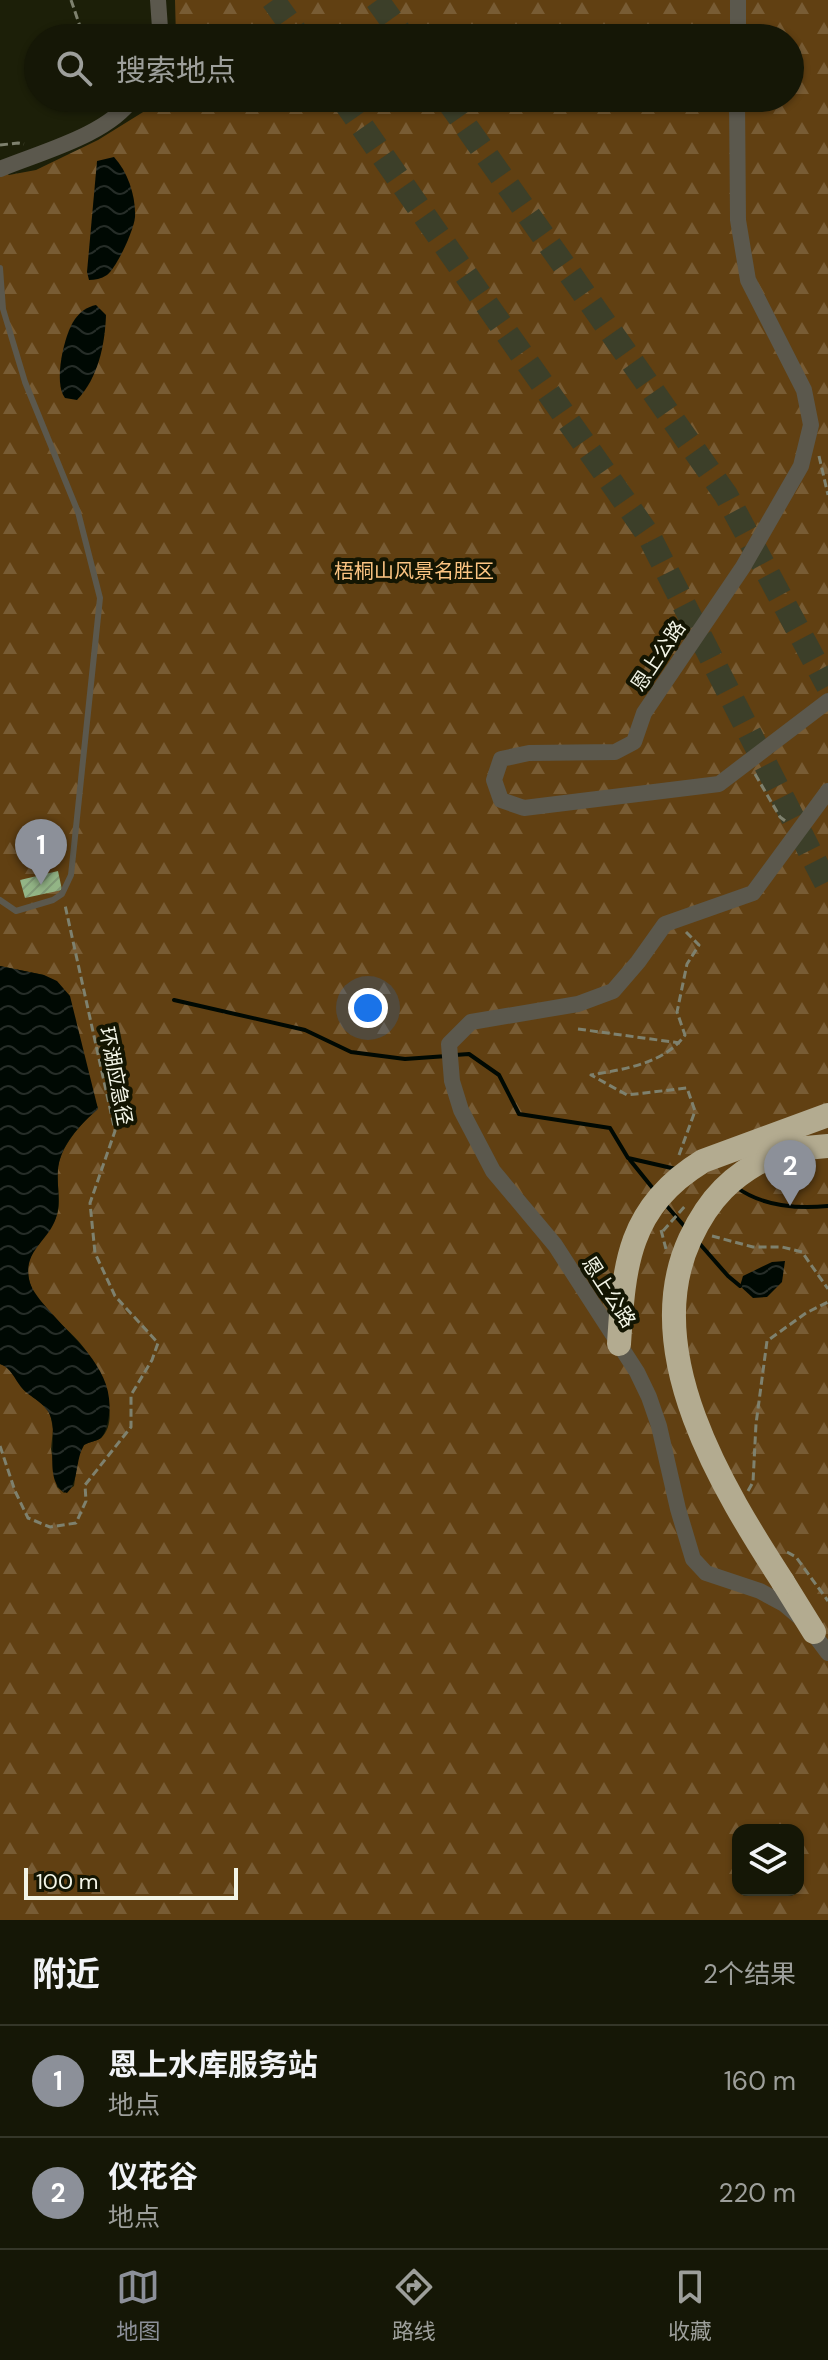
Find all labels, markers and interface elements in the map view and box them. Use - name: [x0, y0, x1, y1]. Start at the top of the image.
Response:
- search box: [24, 24, 804, 112]
- icon: search: [52, 46, 96, 90]
- text: 搜索地点: [116, 51, 236, 90]
- park label: 梧桐山风景名胜区: [334, 558, 494, 584]
- street label: 恩上公路: [625, 616, 691, 696]
- pin: 1: [15, 819, 67, 885]
- your location: [348, 988, 388, 1028]
- street label: 环湖应急径: [94, 1024, 138, 1128]
- pin: 2: [764, 1140, 816, 1206]
- street label: 恩上公路: [576, 1251, 642, 1333]
- map controls: [732, 1824, 804, 1896]
- button: layers: [732, 1824, 804, 1896]
- scale bar: [24, 1864, 238, 1900]
- text: 100 m: [36, 1867, 98, 1896]
- text: 附近: [32, 1952, 100, 1997]
- text: 2个结果: [703, 1957, 796, 1991]
- text: 恩上水库服务站: [108, 2045, 318, 2084]
- text: 1: [53, 2064, 63, 2098]
- text: 160 m: [724, 2064, 796, 2098]
- text: 地点: [108, 2088, 160, 2122]
- text: 仪花谷: [108, 2157, 198, 2196]
- text: 2: [50, 2176, 66, 2210]
- text: 220 m: [718, 2176, 796, 2210]
- text: 地点: [108, 2200, 160, 2234]
- tab: 地图: [116, 2265, 160, 2346]
- tab: 路线: [392, 2265, 436, 2346]
- tab: 收藏: [668, 2265, 712, 2346]

